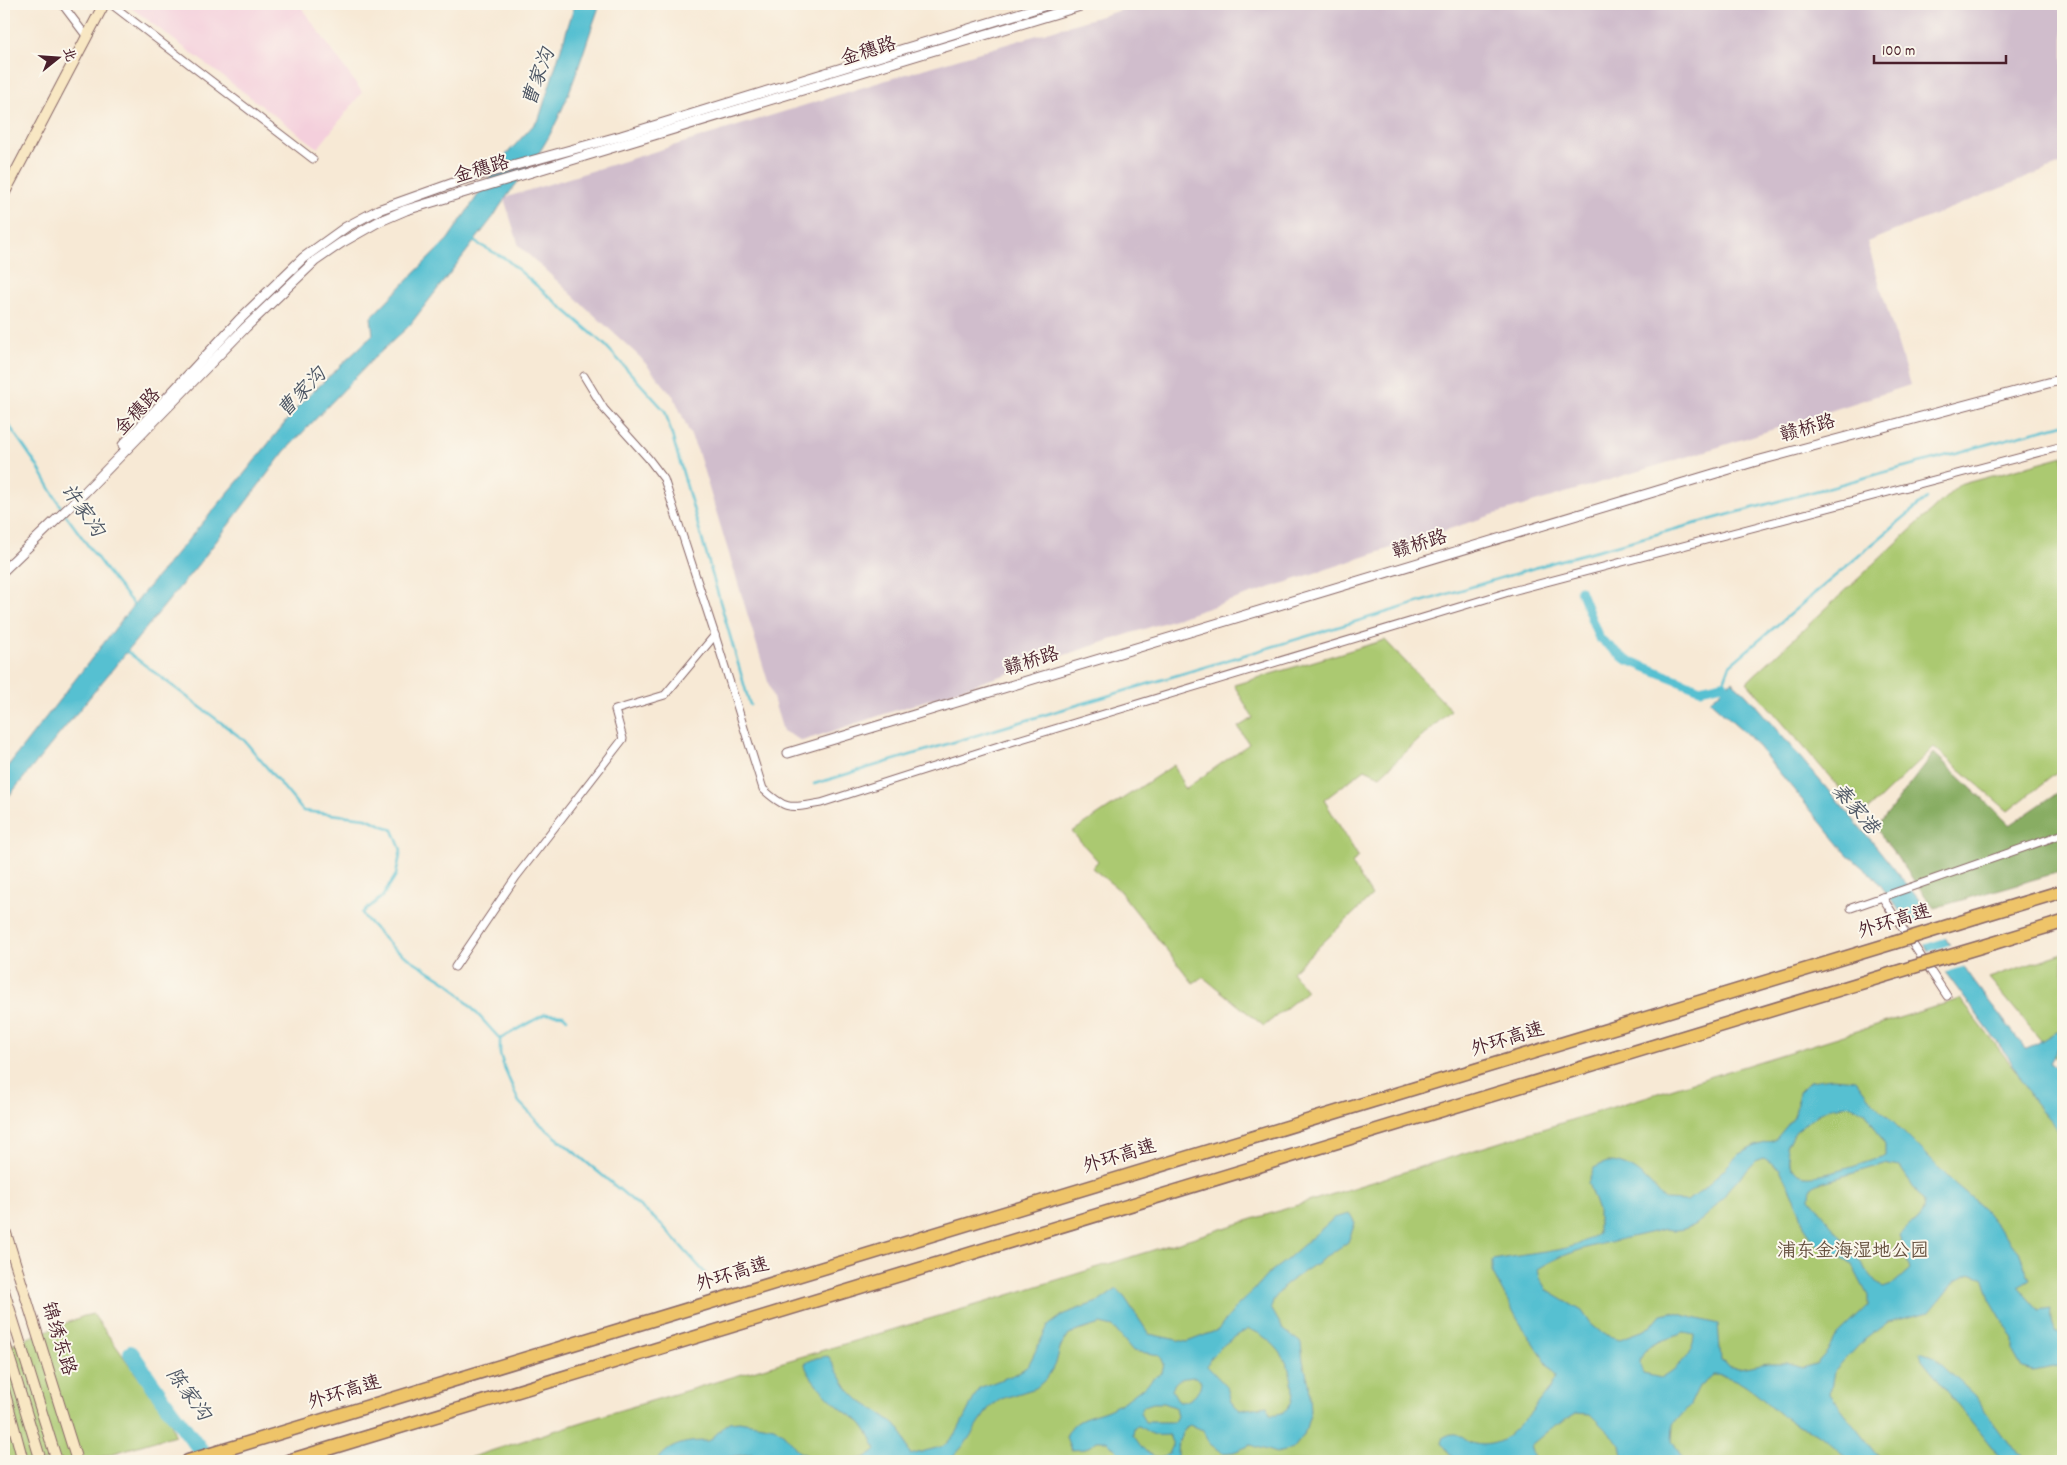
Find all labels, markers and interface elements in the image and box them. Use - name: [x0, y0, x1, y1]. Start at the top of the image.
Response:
- north arrow: [32, 32, 82, 82]
- street label: 金穗路: [838, 32, 900, 74]
- scale bar: [1874, 32, 2007, 64]
- text: 100 m: [1882, 41, 1915, 63]
- water label: 曹家沟: [517, 43, 564, 111]
- text: 北: [57, 45, 80, 64]
- street label: 金穗路: [451, 150, 513, 192]
- water label: 曹家沟: [272, 361, 335, 425]
- street label: 金穗路: [109, 383, 169, 443]
- street label: 赣桥路: [1777, 409, 1839, 451]
- water label: 许家沟: [52, 478, 111, 545]
- street label: 赣桥路: [1389, 525, 1451, 567]
- street label: 赣桥路: [1001, 642, 1063, 684]
- water label: 秦家港: [1824, 778, 1886, 843]
- street label: 外环高速: [1855, 899, 1935, 947]
- street label: 外环高速: [1468, 1017, 1548, 1065]
- street label: 外环高速: [1080, 1134, 1160, 1182]
- park label: 浦东金海湿地公园: [1777, 1239, 1929, 1266]
- street label: 外环高速: [693, 1252, 773, 1300]
- street label: 锦绣东路: [33, 1299, 81, 1379]
- water label: 陈家沟: [158, 1363, 217, 1429]
- street label: 外环高速: [305, 1370, 385, 1418]

